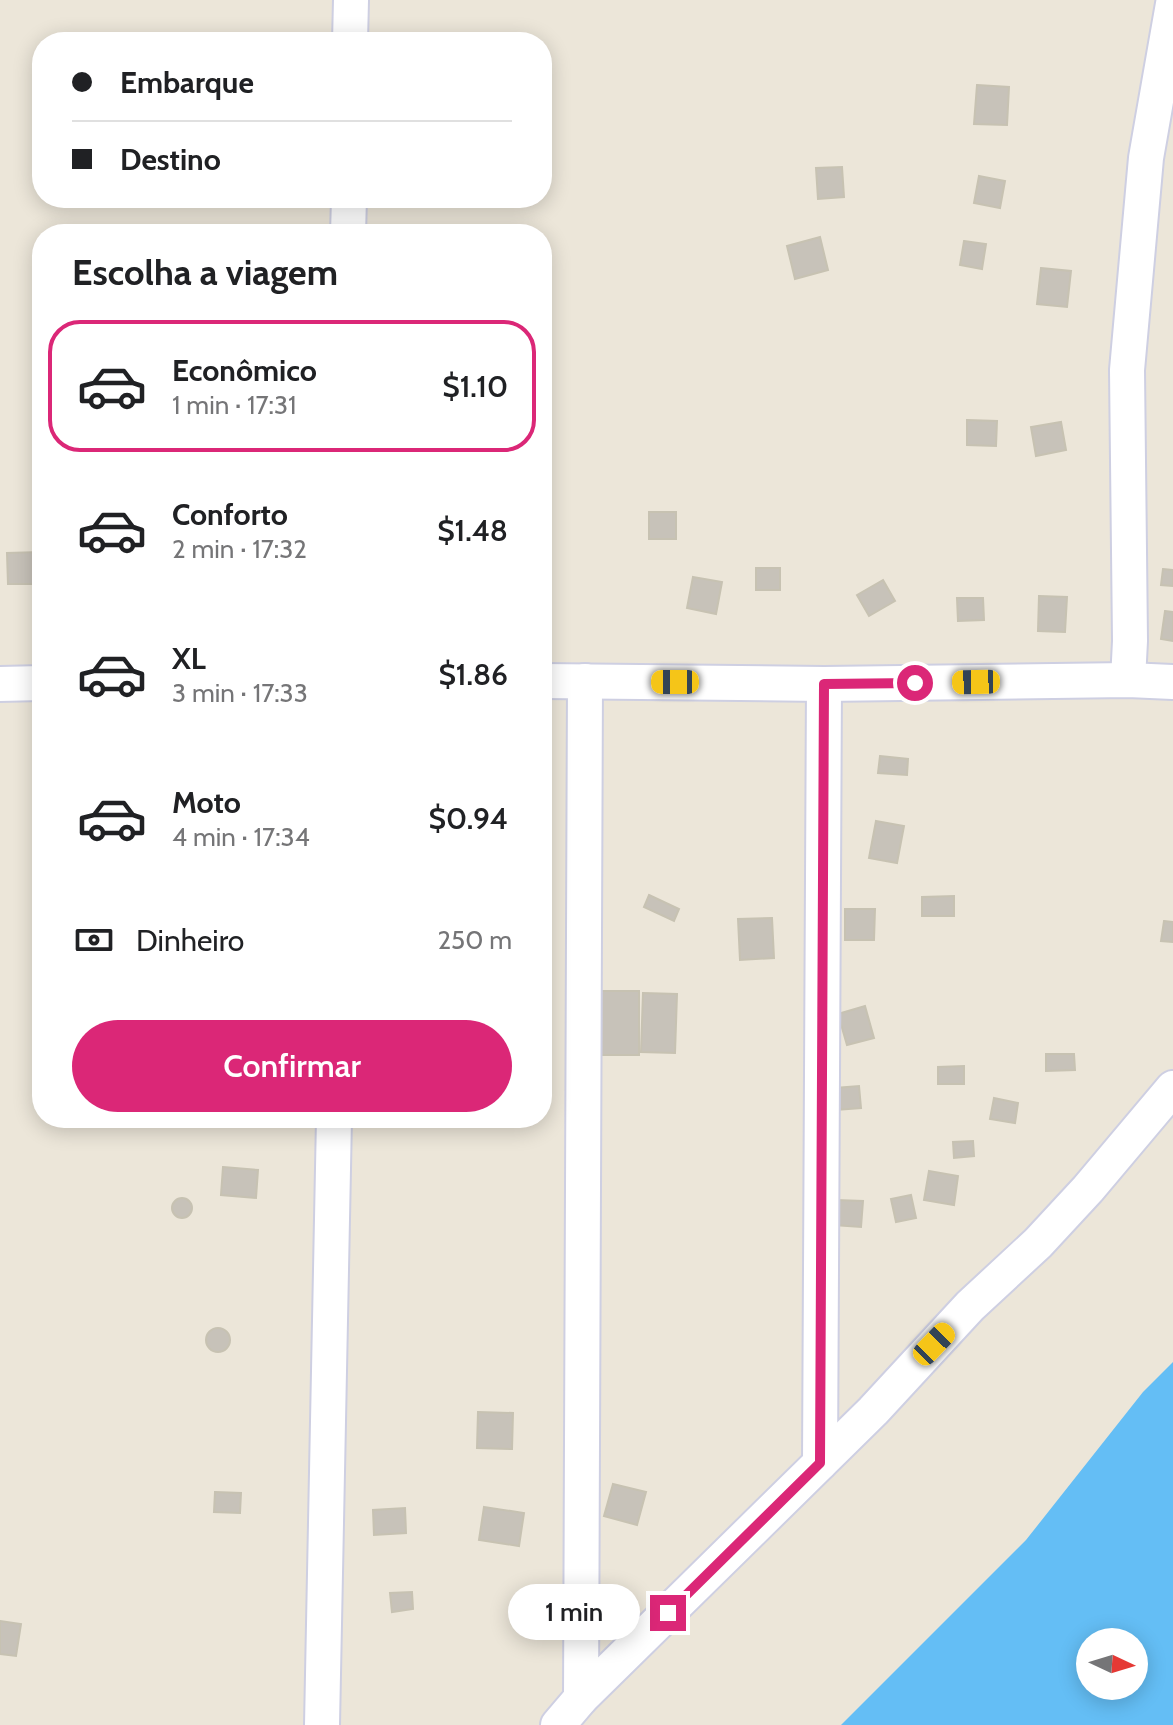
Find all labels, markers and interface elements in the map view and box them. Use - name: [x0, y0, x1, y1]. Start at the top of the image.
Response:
- text: Embarque: [120, 64, 254, 101]
- text: Destino: [120, 141, 221, 178]
- text: Escolha a viagem: [72, 250, 338, 294]
- icon: car: [76, 350, 148, 422]
- text: Econômico: [172, 352, 317, 389]
- text: $1.10: [442, 368, 508, 405]
- text: 1 min · 17:31: [172, 389, 297, 421]
- icon: car: [76, 494, 148, 566]
- text: Conforto: [172, 496, 288, 533]
- text: $1.48: [437, 512, 508, 549]
- text: 2 min · 17:32: [172, 533, 307, 565]
- icon: car: [76, 638, 148, 710]
- text: XL: [172, 640, 206, 677]
- text: $1.86: [438, 656, 508, 693]
- route start: [897, 665, 933, 701]
- car: [651, 670, 699, 694]
- car: [952, 670, 1000, 694]
- text: 3 min · 17:33: [172, 677, 308, 709]
- icon: car: [76, 782, 148, 854]
- text: Moto: [172, 784, 241, 821]
- text: $0.94: [429, 800, 508, 837]
- text: 4 min · 17:34: [172, 821, 310, 853]
- icon: cash: [72, 918, 116, 962]
- text: Dinheiro: [136, 922, 244, 959]
- text: 250 m: [438, 924, 512, 956]
- button: Confirmar: [72, 1020, 512, 1112]
- car: [909, 1318, 959, 1370]
- callout: 1 min: [508, 1585, 640, 1641]
- route end: [650, 1595, 686, 1631]
- text: 1 min: [545, 1596, 603, 1628]
- north arrow: [1076, 1628, 1148, 1700]
- map controls: [1076, 1628, 1148, 1700]

